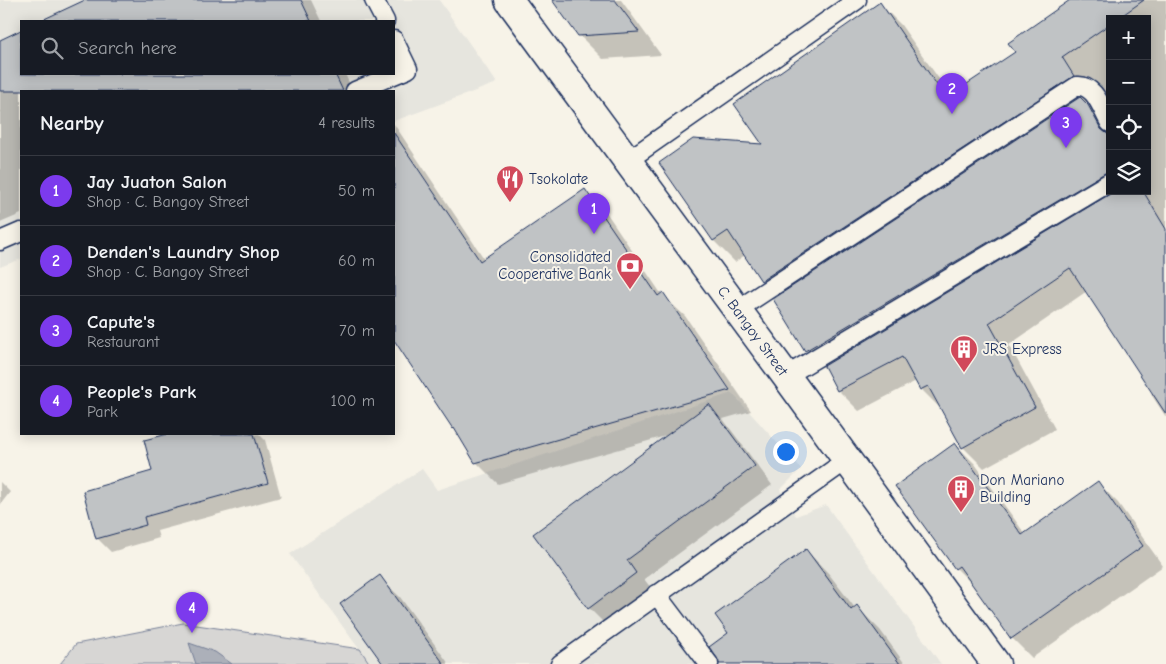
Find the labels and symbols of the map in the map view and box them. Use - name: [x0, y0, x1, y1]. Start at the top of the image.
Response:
- pin: 2: [936, 73, 968, 114]
- pin: 3: [1050, 107, 1082, 148]
- restaurant icon: Tsokolate: [495, 164, 525, 203]
- place label: Tsokolate: [529, 170, 589, 188]
- pin: 1: [578, 193, 610, 234]
- place label: Consolidated Cooperative Bank: [498, 248, 612, 283]
- bank icon: Consolidated Cooperative Bank: [615, 251, 645, 290]
- street label: C. Bangoy Street: [714, 282, 792, 380]
- building icon: JRS Express: [949, 334, 979, 373]
- place label: JRS Express: [983, 340, 1062, 358]
- your location: [773, 439, 799, 465]
- place label: Don Mariano Building: [980, 471, 1064, 506]
- building icon: Don Mariano Building: [946, 474, 976, 513]
- pin: 4: [176, 592, 208, 633]

